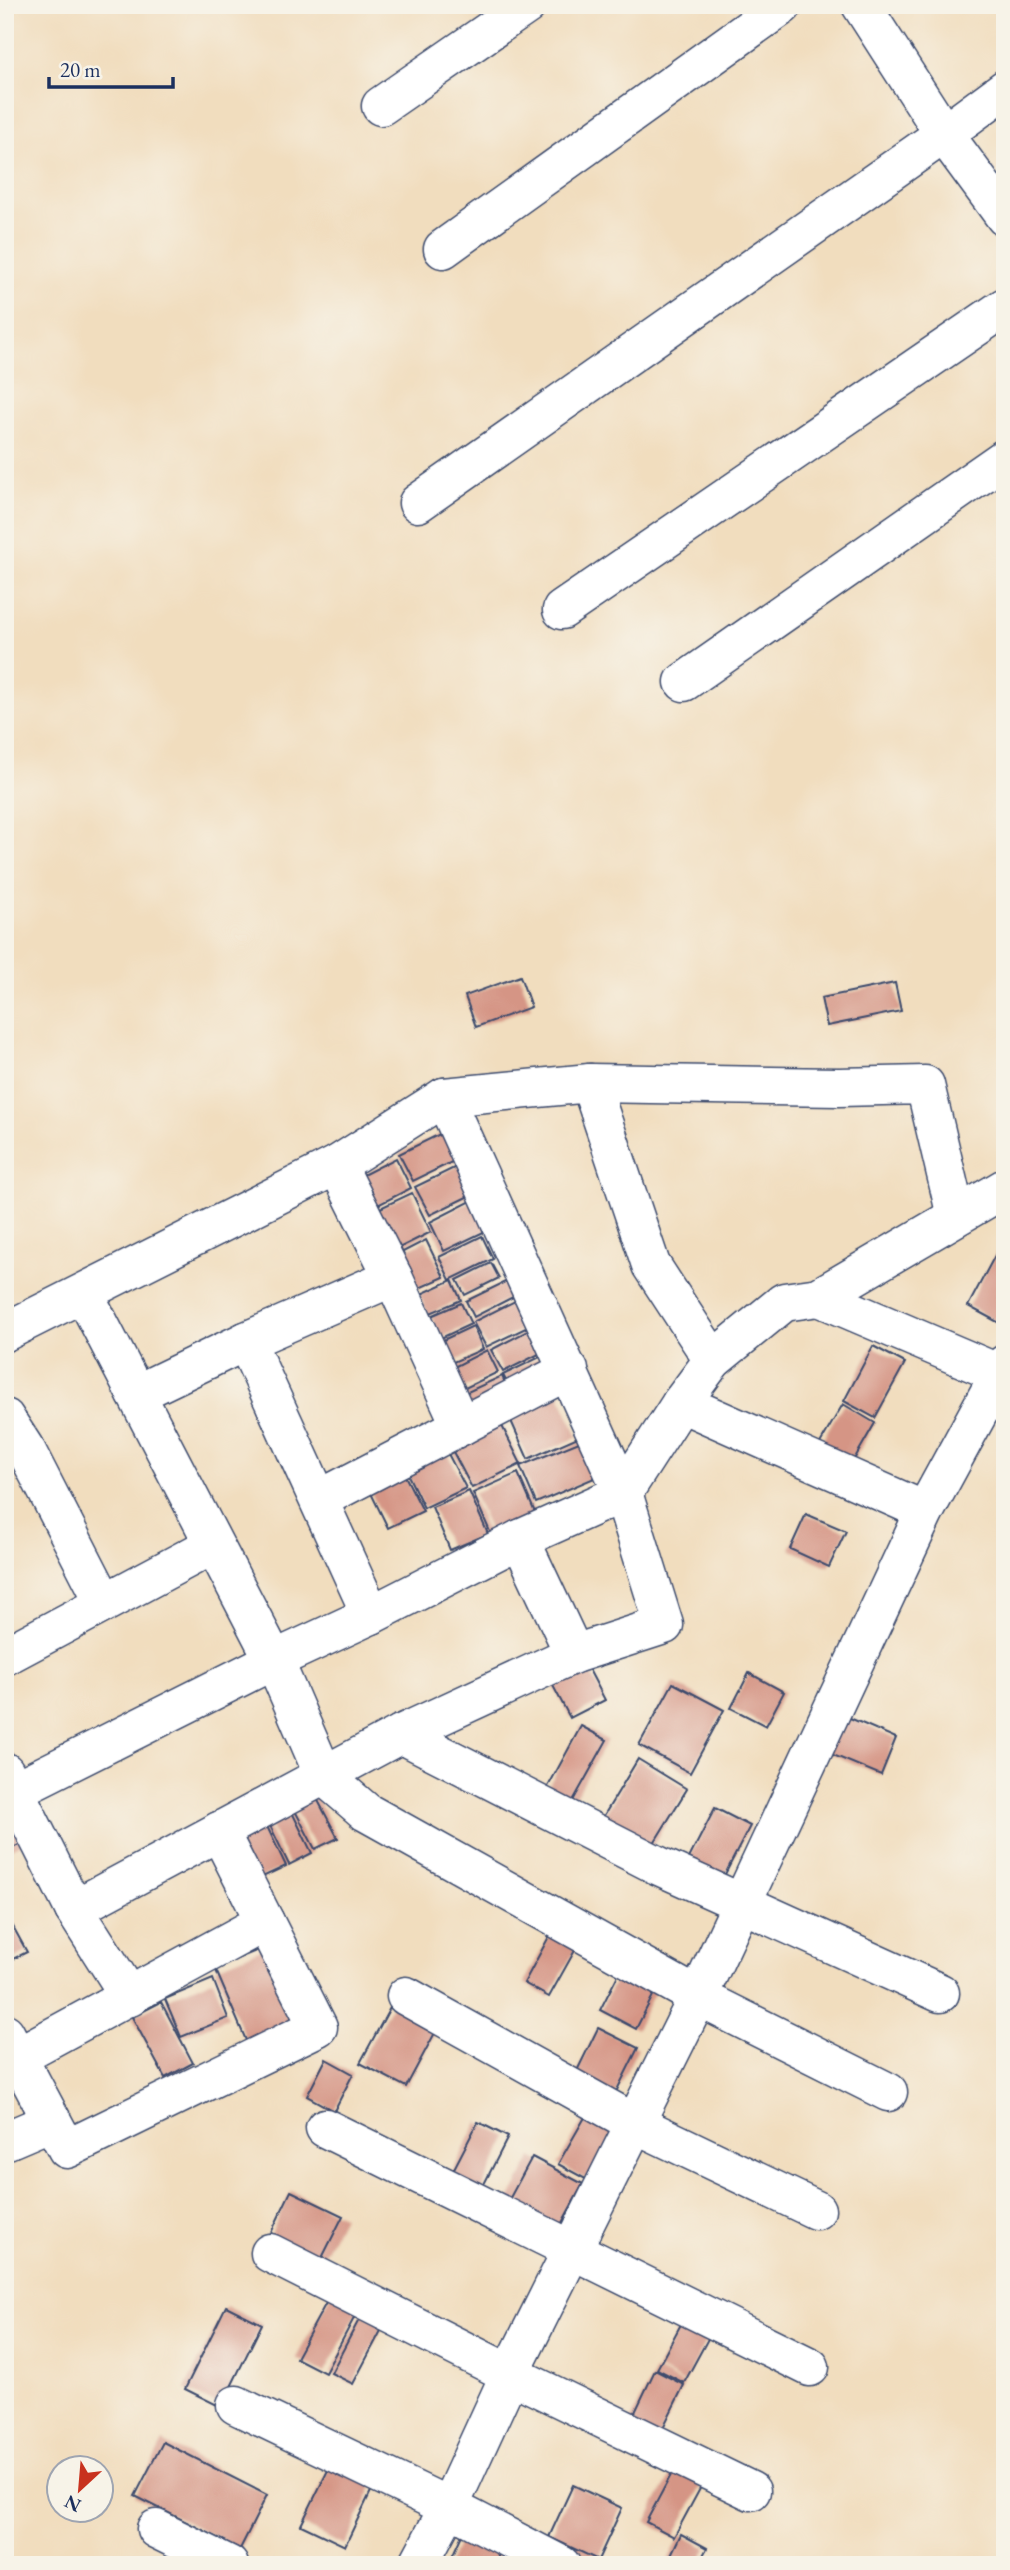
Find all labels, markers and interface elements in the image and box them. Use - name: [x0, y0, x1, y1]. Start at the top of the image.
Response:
- scale bar: [49, 46, 173, 90]
- text: 20 m: [60, 56, 101, 83]
- north arrow: [46, 2454, 116, 2524]
- text: N: [60, 2489, 85, 2518]

